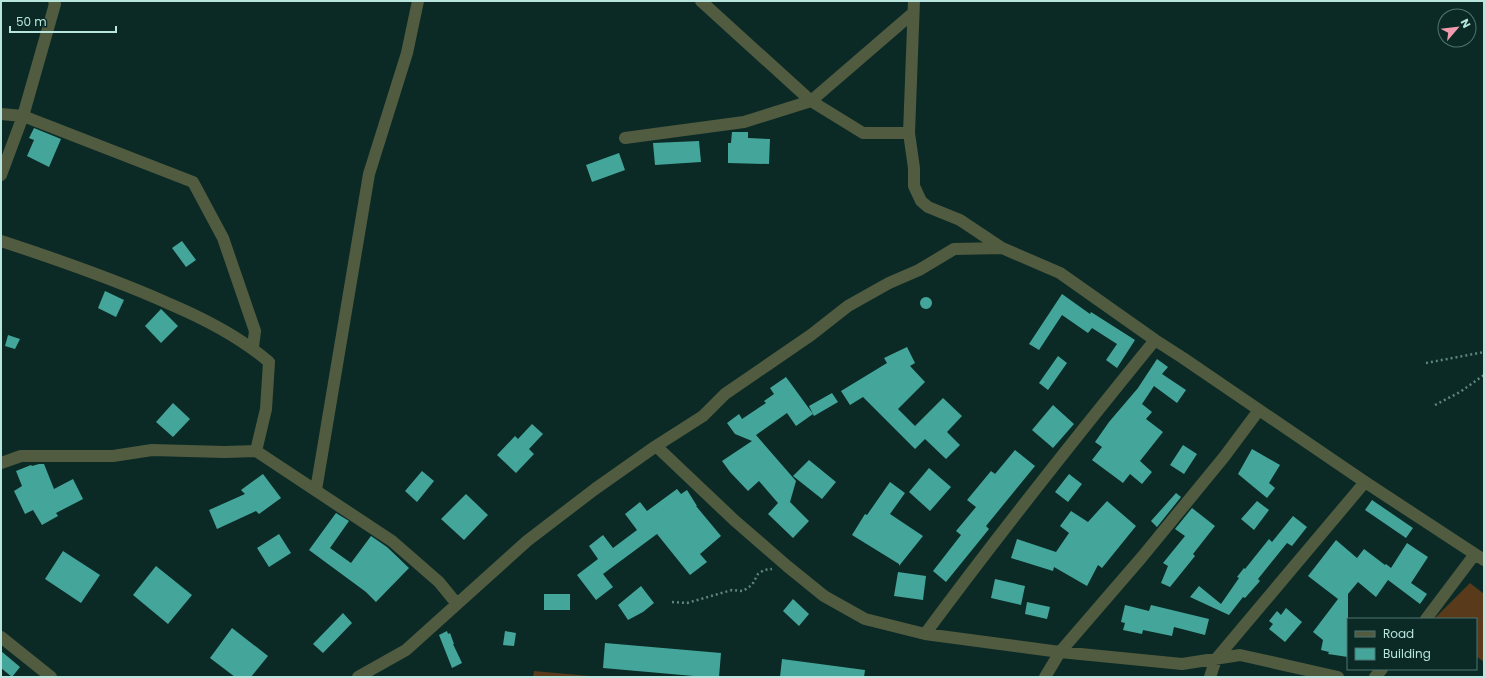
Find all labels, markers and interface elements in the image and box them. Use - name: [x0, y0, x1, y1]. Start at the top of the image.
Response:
- scale bar: [10, 8, 116, 34]
- north arrow: [1437, 8, 1477, 48]
- text: 50 m: [16, 13, 47, 30]
- text: N: [1457, 16, 1475, 31]
- legend: [1347, 618, 1477, 670]
- text: Road: [1383, 625, 1414, 642]
- text: Building: [1383, 645, 1431, 662]

